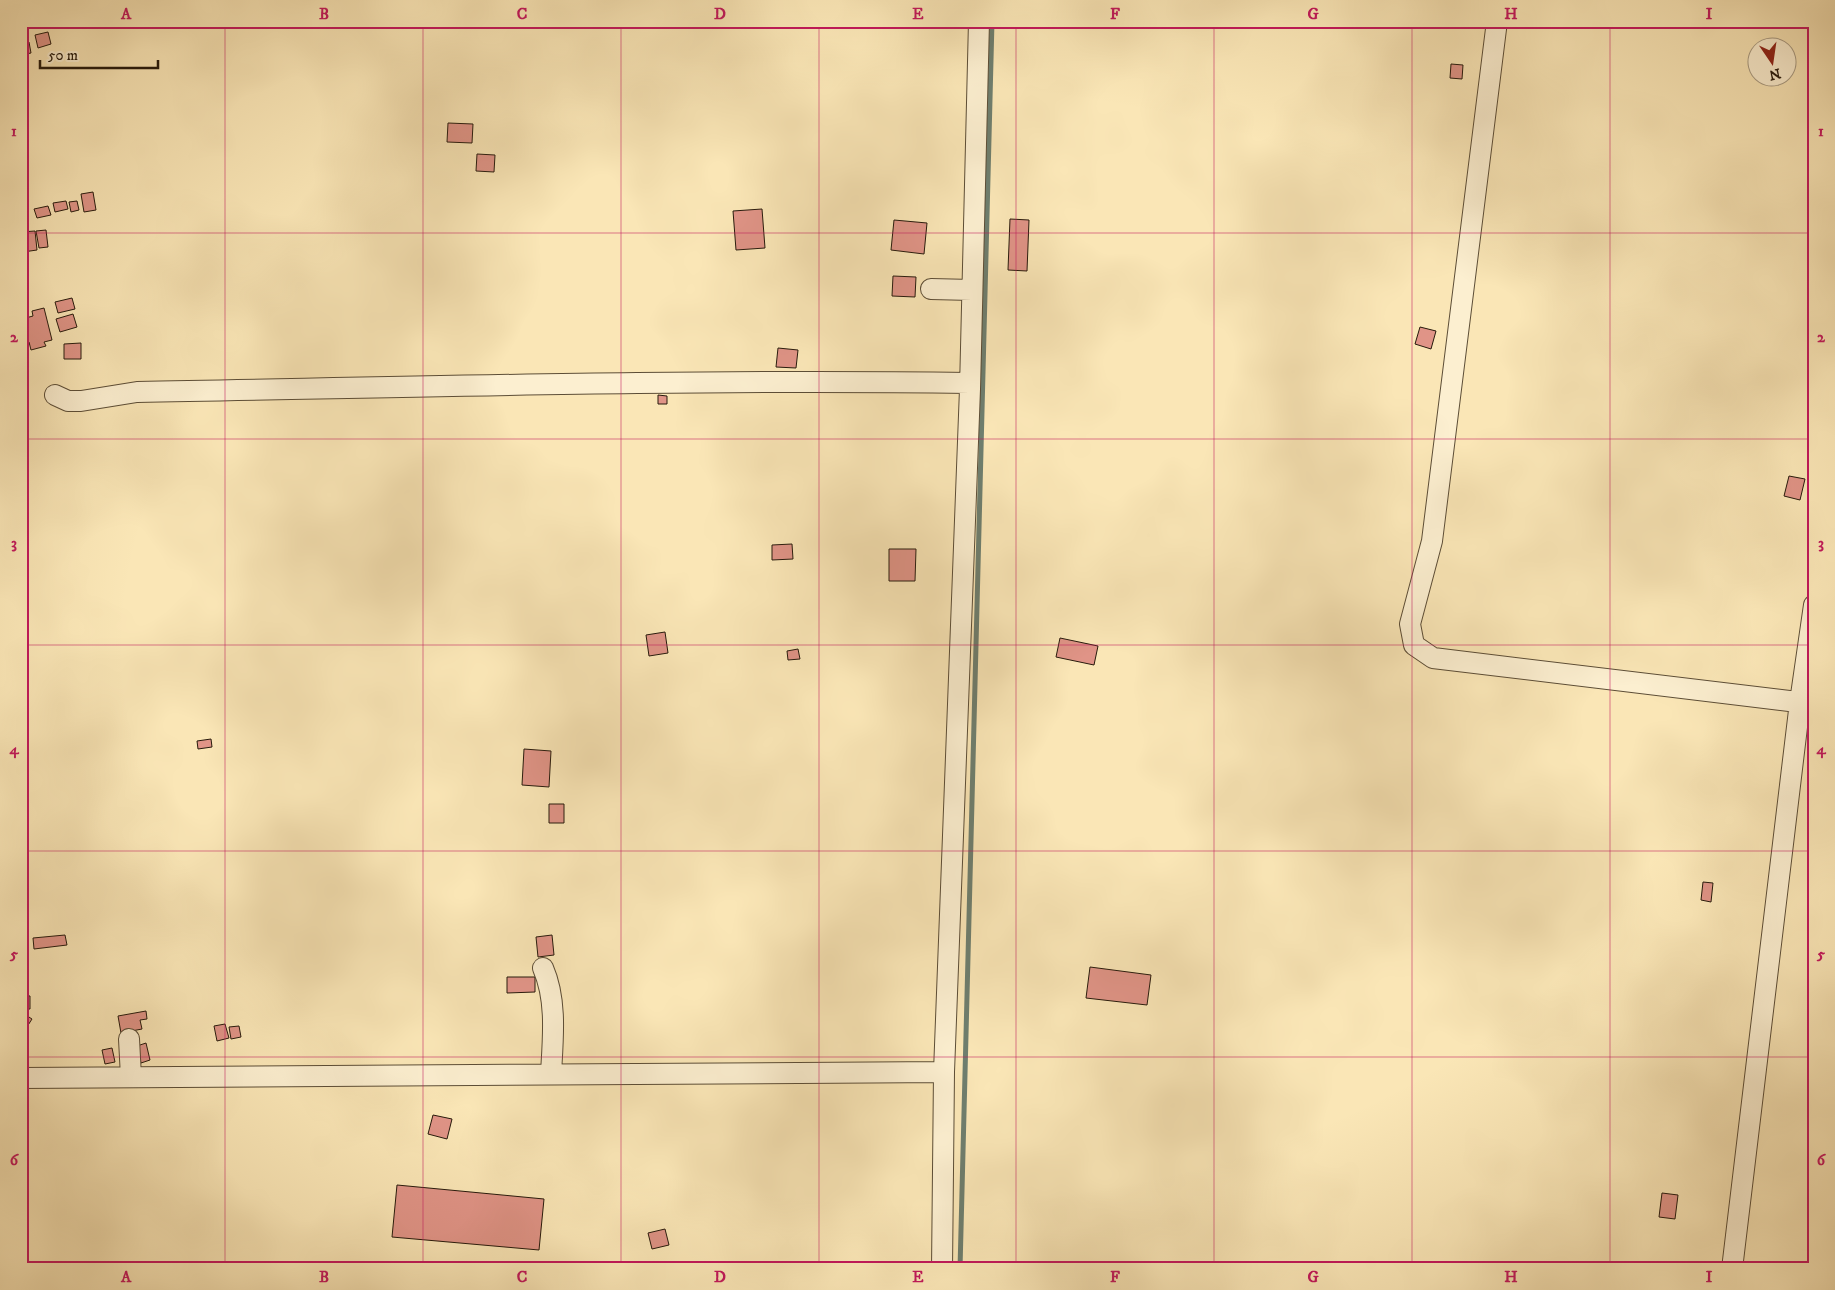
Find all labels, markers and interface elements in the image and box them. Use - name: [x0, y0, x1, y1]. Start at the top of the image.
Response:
- text: A: [120, 4, 132, 24]
- text: B: [319, 4, 329, 24]
- text: C: [517, 4, 527, 24]
- text: D: [714, 4, 726, 24]
- text: E: [912, 4, 924, 24]
- text: F: [1110, 4, 1120, 24]
- text: G: [1307, 4, 1319, 24]
- text: H: [1504, 4, 1518, 24]
- text: I: [1706, 4, 1713, 24]
- scale bar: [40, 38, 158, 70]
- north arrow: [1748, 38, 1798, 88]
- text: 50 m: [48, 46, 78, 65]
- text: N: [1767, 64, 1782, 84]
- text: 1: [11, 121, 17, 141]
- text: 1: [1818, 121, 1824, 141]
- text: 2: [10, 327, 19, 347]
- text: 2: [1817, 327, 1826, 347]
- text: 3: [11, 533, 17, 553]
- text: 3: [1818, 533, 1824, 553]
- text: 4: [8, 739, 19, 759]
- text: 4: [1815, 739, 1826, 759]
- text: 5: [9, 944, 18, 964]
- text: 5: [1816, 944, 1825, 964]
- text: 6: [10, 1150, 20, 1170]
- text: 6: [1817, 1150, 1827, 1170]
- text: A: [120, 1267, 132, 1287]
- text: B: [319, 1267, 329, 1287]
- text: C: [517, 1267, 527, 1287]
- text: D: [714, 1267, 726, 1287]
- text: E: [912, 1267, 924, 1287]
- text: F: [1110, 1267, 1120, 1287]
- text: G: [1307, 1267, 1319, 1287]
- text: H: [1504, 1267, 1518, 1287]
- text: I: [1706, 1267, 1713, 1287]

